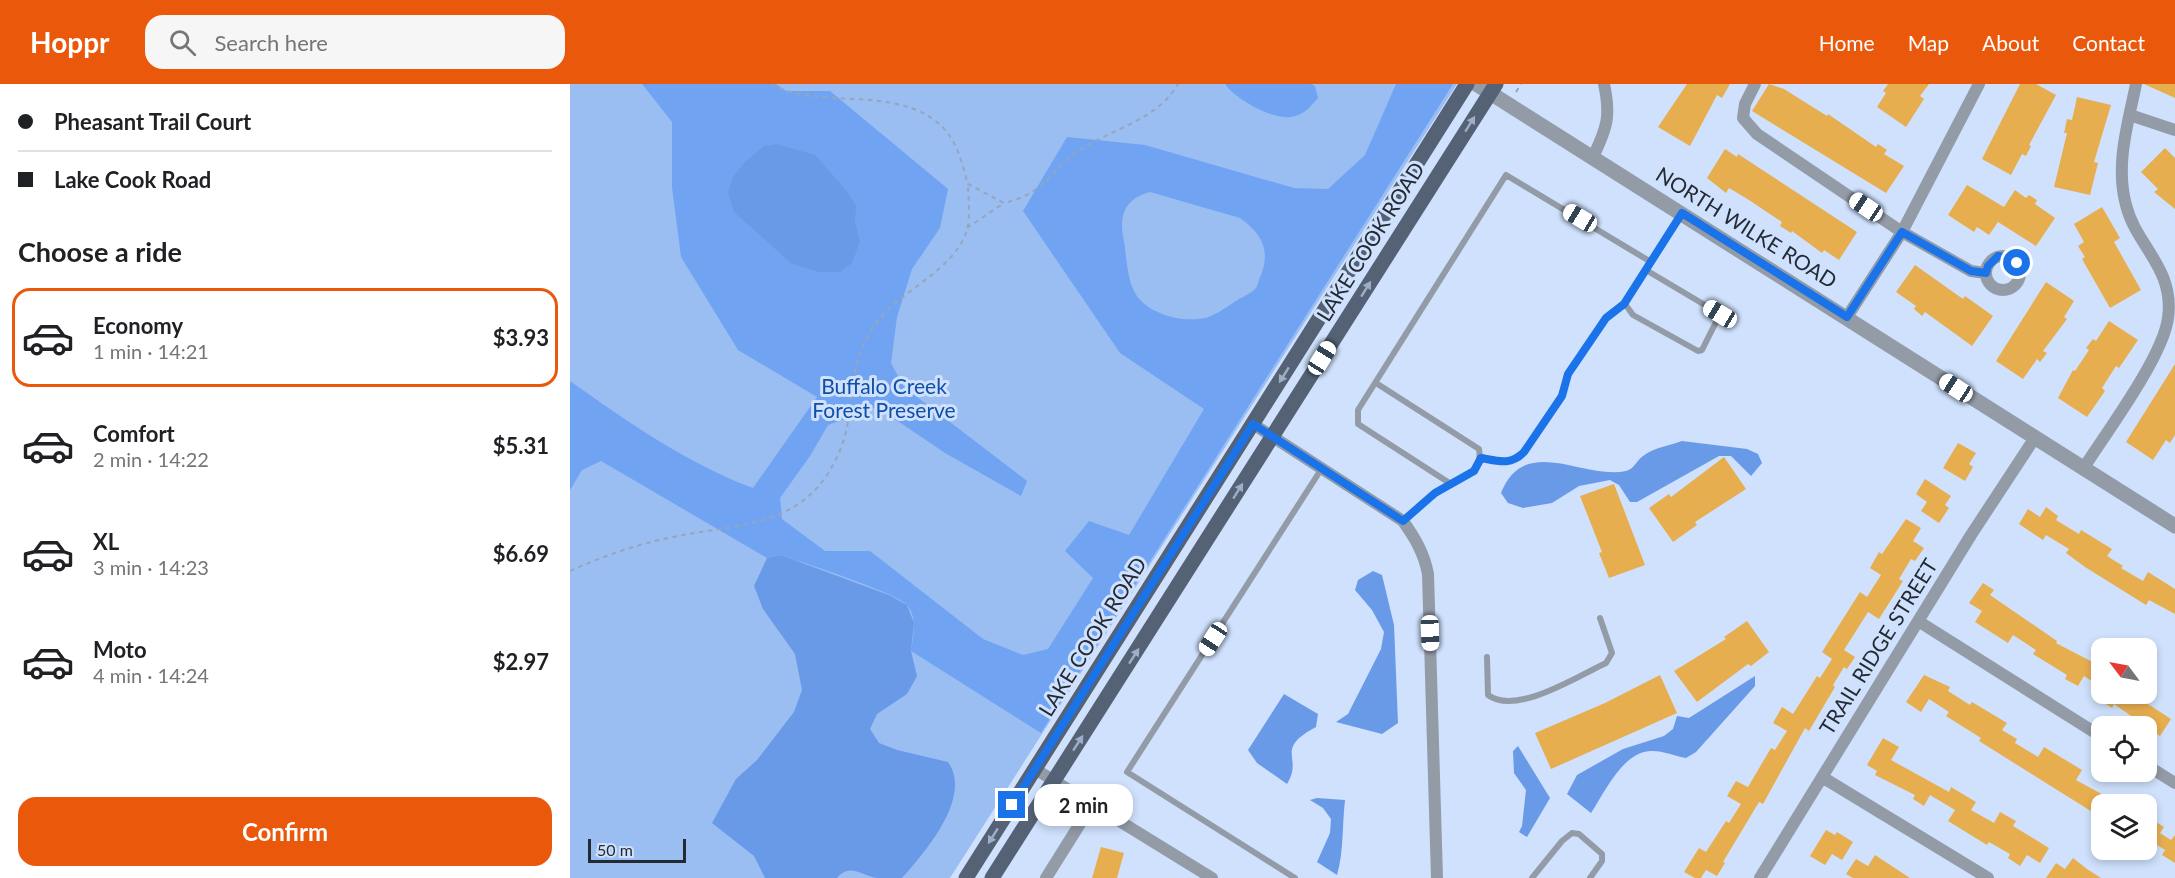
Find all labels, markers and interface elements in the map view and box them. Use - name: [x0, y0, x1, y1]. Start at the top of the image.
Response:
- search box: [145, 15, 565, 69]
- text: Hoppr: [30, 25, 109, 59]
- icon: search: [166, 26, 199, 59]
- text: Search here: [214, 29, 328, 56]
- text: Home: [1819, 30, 1875, 55]
- text: Map: [1908, 30, 1949, 55]
- text: About: [1982, 30, 2039, 55]
- text: Contact: [2072, 30, 2145, 55]
- text: Pheasant Trail Court: [54, 108, 251, 135]
- one-way arrow: [1465, 116, 1476, 132]
- street label: LAKE COOK ROAD: [1311, 157, 1429, 325]
- street label: NORTH WILKE ROAD: [1652, 161, 1842, 293]
- text: Lake Cook Road: [54, 166, 211, 193]
- car: [1846, 189, 1886, 225]
- car: [1560, 201, 1600, 235]
- text: Choose a ride: [18, 235, 182, 268]
- route start: [2003, 249, 2030, 276]
- one-way arrow: [1360, 280, 1371, 297]
- car: [1700, 297, 1740, 331]
- icon: car: [21, 311, 75, 365]
- text: Economy: [93, 312, 183, 339]
- text: $3.93: [493, 324, 549, 351]
- car: [1305, 338, 1339, 378]
- text: 1 min · 14:21: [93, 339, 209, 363]
- one-way arrow: [1279, 367, 1290, 383]
- car: [1936, 371, 1976, 405]
- park label: Buffalo Creek Forest Preserve: [812, 373, 956, 422]
- icon: car: [21, 419, 75, 473]
- text: Comfort: [93, 420, 175, 447]
- text: $5.31: [493, 432, 549, 459]
- text: 2 min · 14:22: [93, 447, 209, 471]
- one-way arrow: [1232, 483, 1243, 499]
- icon: car: [21, 527, 75, 581]
- text: XL: [93, 528, 119, 555]
- text: $6.69: [493, 540, 549, 567]
- street label: LAKE COOK ROAD: [1033, 552, 1151, 720]
- street label: TRAIL RIDGE STREET: [1813, 553, 1942, 739]
- text: 3 min · 14:23: [93, 555, 209, 579]
- car: [1420, 615, 1440, 651]
- car: [1196, 619, 1230, 659]
- icon: car: [21, 635, 75, 689]
- text: Moto: [93, 636, 147, 663]
- north arrow: [2091, 638, 2157, 704]
- map controls: [2091, 638, 2157, 860]
- text: $2.97: [493, 648, 549, 675]
- one-way arrow: [1128, 648, 1139, 664]
- text: 4 min · 14:24: [93, 663, 209, 687]
- button: locate: [2091, 716, 2157, 782]
- one-way arrow: [1073, 734, 1084, 751]
- callout: 2 min: [1033, 784, 1132, 826]
- route end: [998, 791, 1025, 818]
- text: 2 min: [1059, 793, 1108, 817]
- button: layers: [2091, 794, 2157, 860]
- button: Confirm: [18, 797, 552, 866]
- one-way arrow: [987, 828, 998, 844]
- scale bar: [588, 836, 686, 864]
- text: 50 m: [597, 840, 633, 859]

